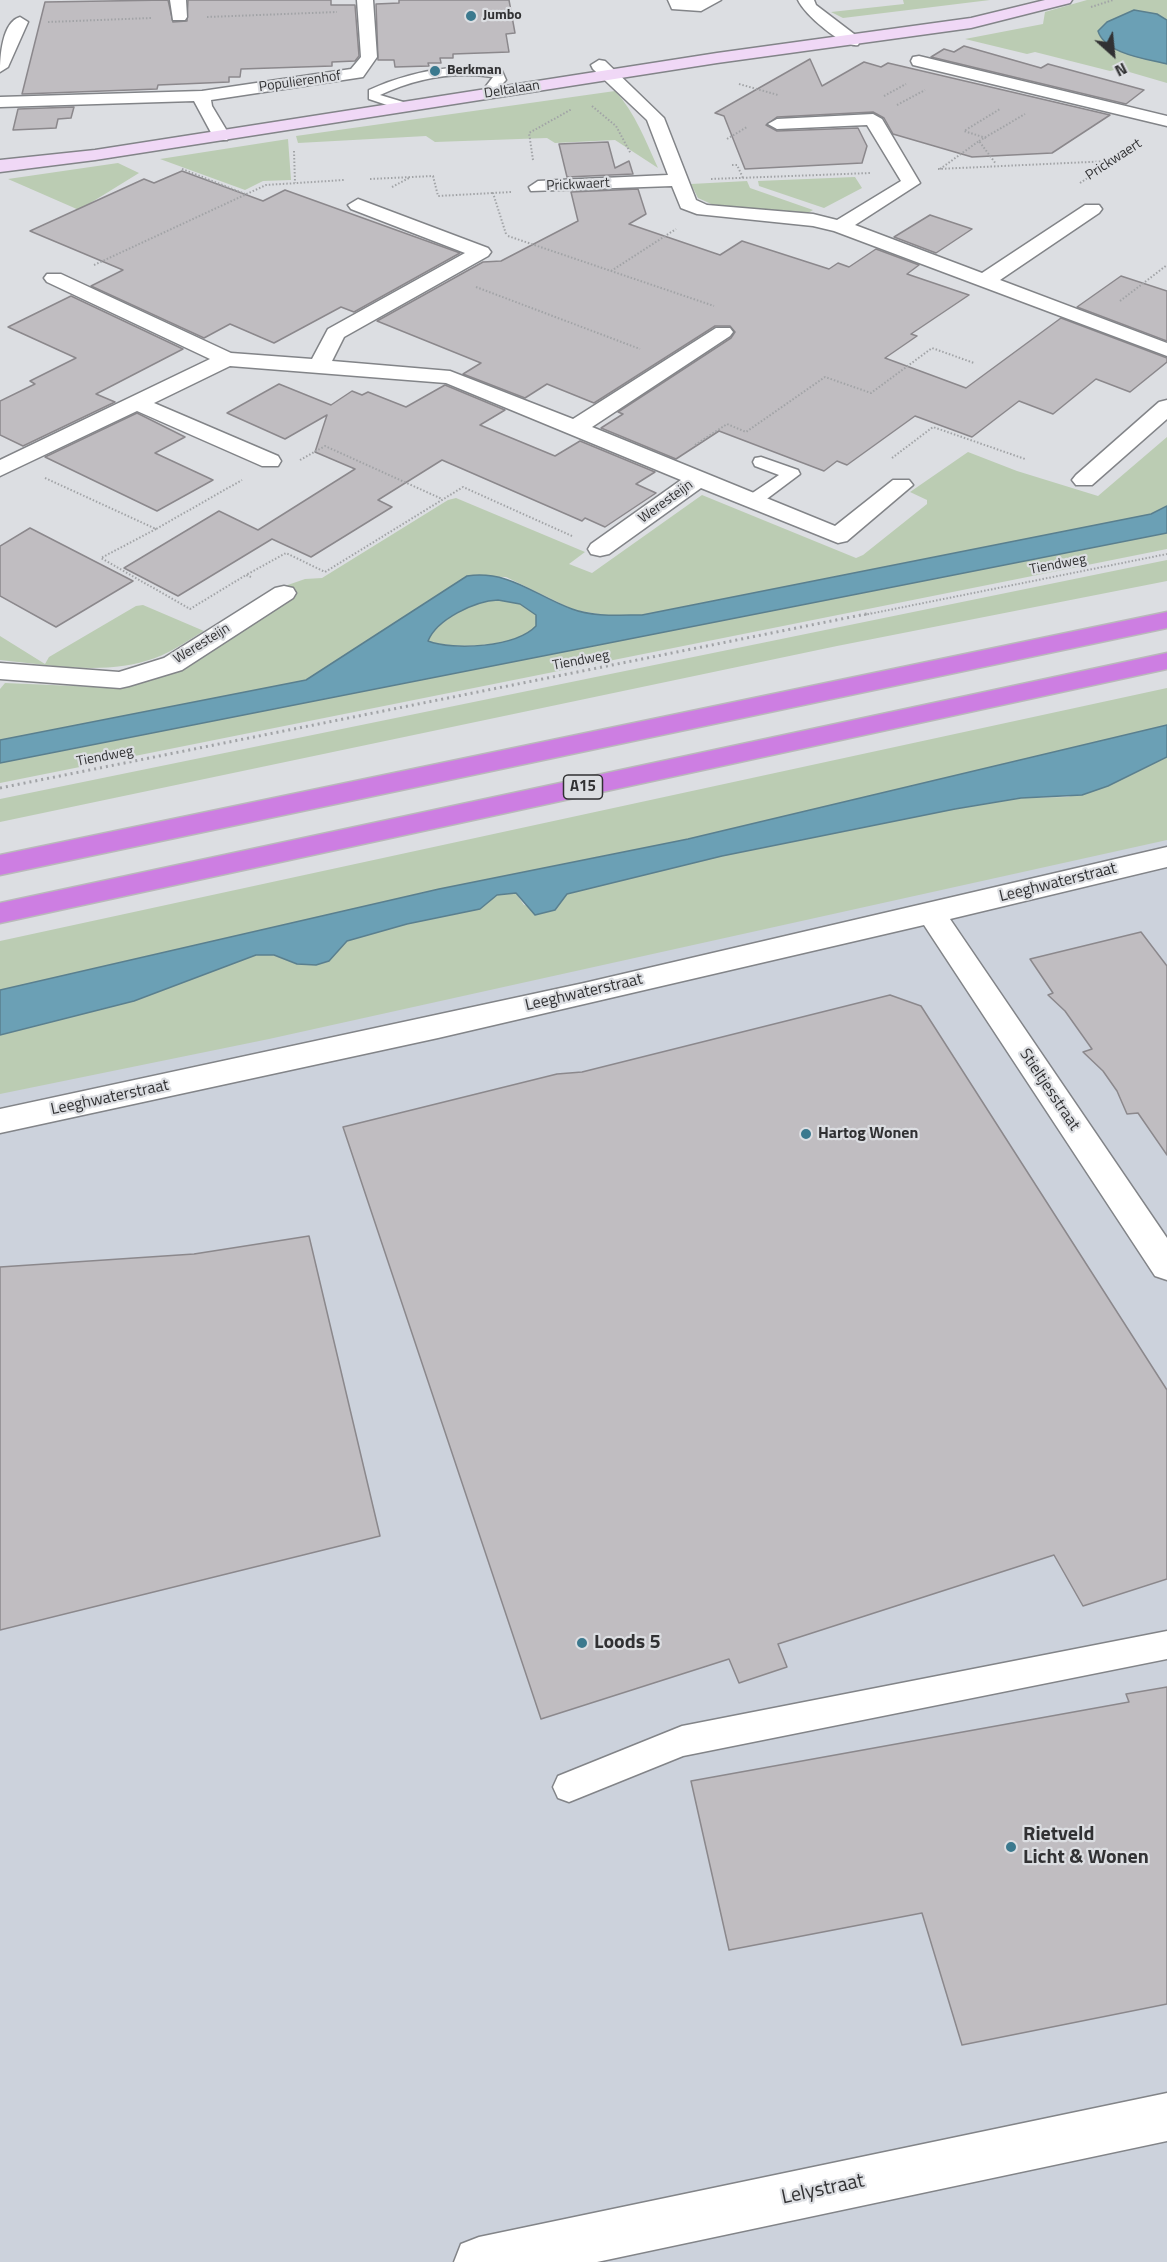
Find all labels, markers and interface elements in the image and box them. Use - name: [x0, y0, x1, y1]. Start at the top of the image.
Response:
- place label: Jumbo: [483, 8, 522, 24]
- marker: Jumbo: [464, 9, 478, 23]
- north arrow: [1083, 24, 1143, 84]
- text: N: [1111, 57, 1132, 83]
- place label: Berkman: [447, 63, 502, 79]
- marker: Berkman: [428, 64, 442, 78]
- street label: Populierenhof: [258, 68, 342, 96]
- street label: Deltalaan: [483, 77, 541, 103]
- street label: Prickwaert: [1083, 136, 1145, 184]
- street label: Prickwaert: [546, 175, 610, 195]
- street label: Weresteijn: [636, 477, 696, 527]
- street label: Tiendweg: [1028, 551, 1088, 579]
- street label: Weresteijn: [171, 620, 233, 668]
- street label: Tiendweg: [551, 647, 611, 675]
- street label: Tiendweg: [75, 743, 135, 771]
- road number: A15: [564, 775, 602, 799]
- street label: Leeghwaterstraat: [997, 859, 1119, 907]
- street label: Leeghwaterstraat: [523, 970, 645, 1016]
- street label: Stieltjesstraat: [1015, 1046, 1083, 1134]
- street label: Leeghwaterstraat: [49, 1076, 171, 1120]
- place label: Hartog Wonen: [818, 1124, 918, 1144]
- marker: Hartog Wonen: [799, 1127, 813, 1141]
- place label: Loods 5: [594, 1631, 661, 1655]
- marker: Loods 5: [575, 1636, 589, 1650]
- place label: Rietveld Licht & Wonen: [1023, 1823, 1149, 1870]
- marker: Rietveld Licht & Wonen: [1004, 1840, 1018, 1854]
- street label: Lelystraat: [779, 2170, 867, 2210]

